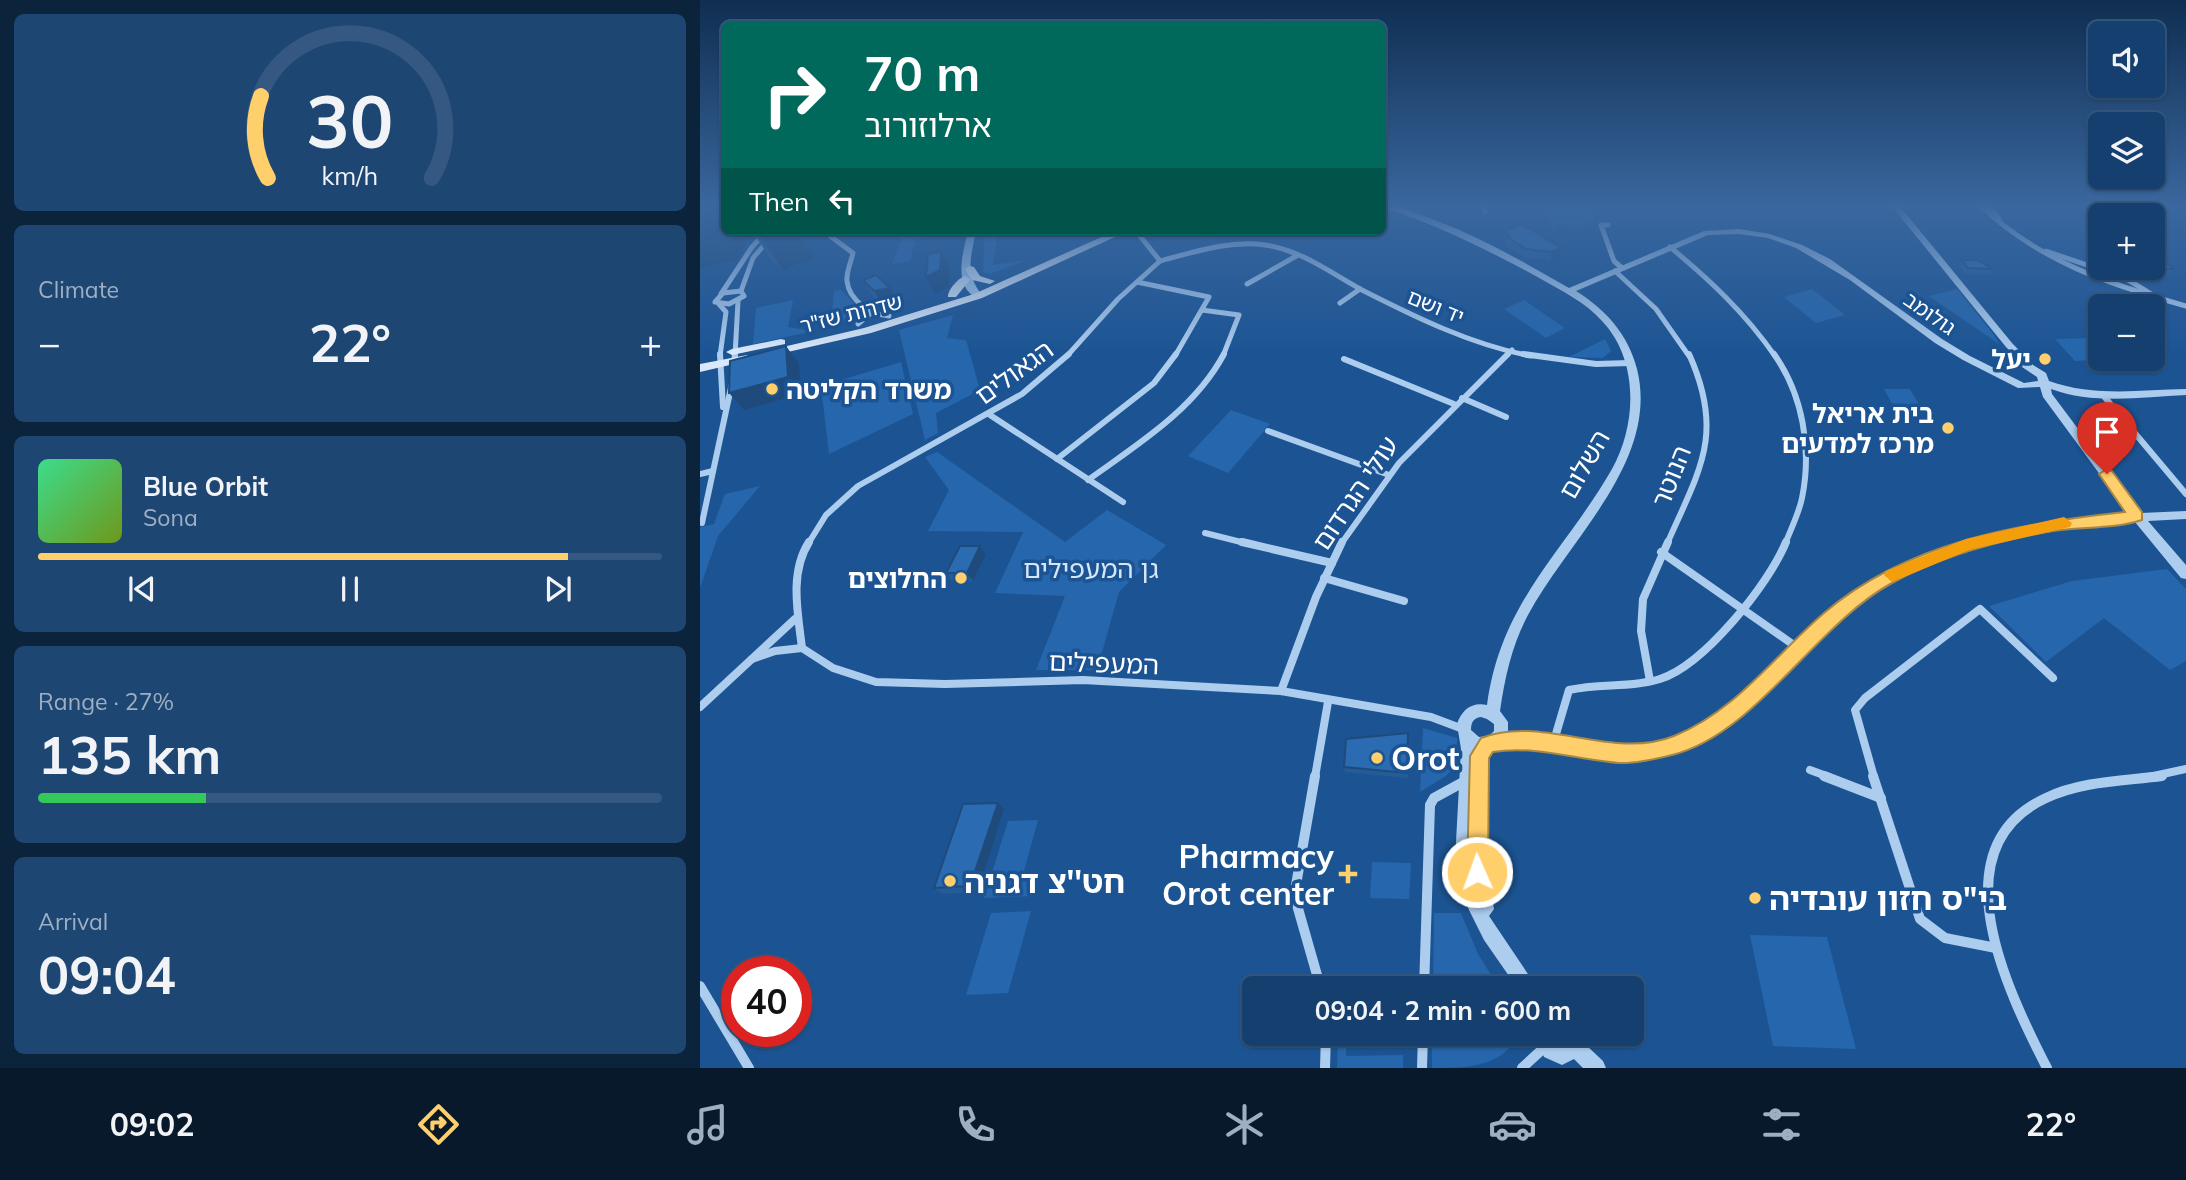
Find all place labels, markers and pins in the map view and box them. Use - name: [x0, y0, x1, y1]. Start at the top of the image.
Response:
- place label: יעל: [1992, 343, 2031, 376]
- marker: יעל: [2037, 351, 2053, 367]
- place label: משרד הקליטה: [786, 373, 951, 406]
- marker: משרד הקליטה: [764, 381, 780, 397]
- place label: בית אריאל מרכז למדעים: [1781, 397, 1934, 460]
- pin: [2077, 402, 2137, 474]
- marker: בית אריאל מרכז למדעים: [1940, 420, 1956, 436]
- place label: החלוצים: [848, 562, 947, 595]
- marker: החלוצים: [953, 570, 969, 586]
- place label: Orot: [1391, 738, 1459, 778]
- marker: Orot: [1369, 750, 1385, 766]
- place label: Pharmacy Orot center: [1162, 836, 1335, 913]
- place label: חט''צ דגניה: [964, 861, 1125, 901]
- marker: Pharmacy Orot center: [1340, 866, 1356, 882]
- marker: חט''צ דגניה: [942, 873, 958, 889]
- place label: בי"ס חזון עובדיה: [1769, 878, 2007, 918]
- marker: בי"ס חזון עובדיה: [1747, 890, 1763, 906]

